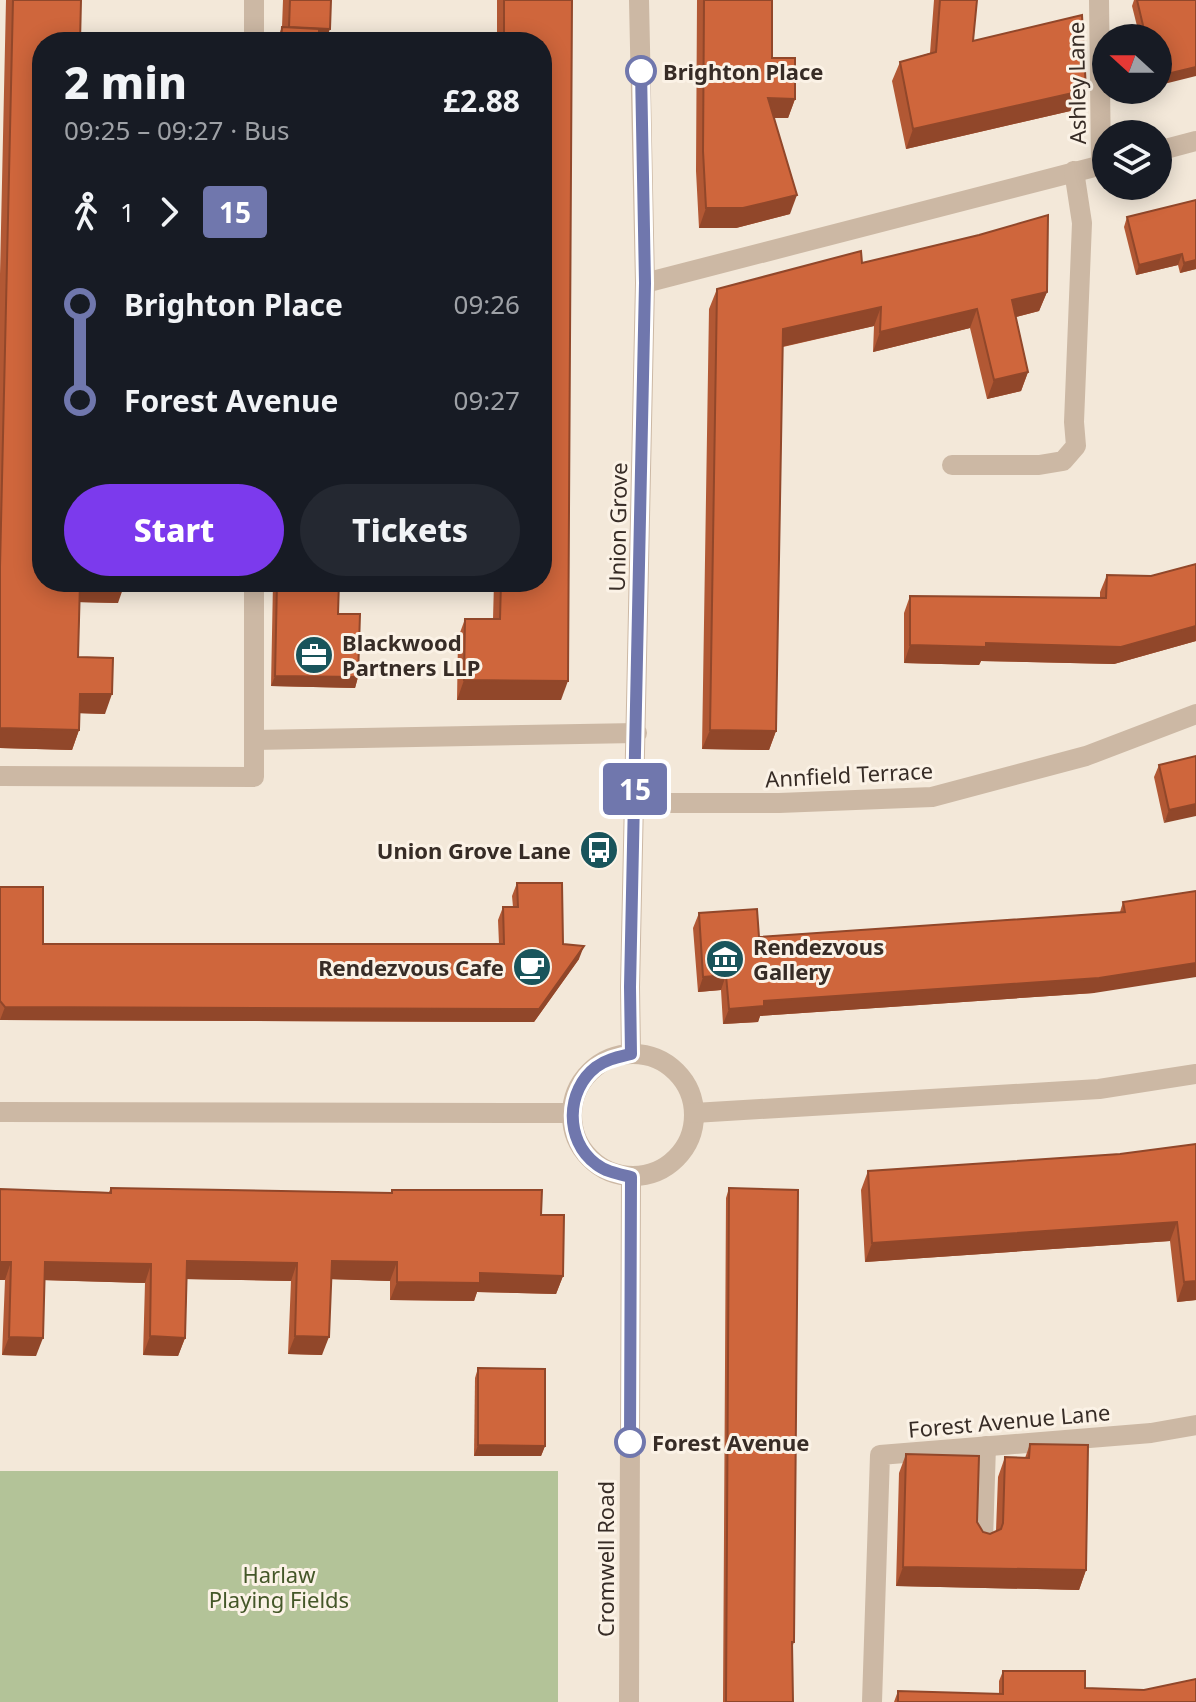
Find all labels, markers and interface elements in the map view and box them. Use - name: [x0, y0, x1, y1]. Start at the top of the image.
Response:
- street label: Ashley Lane: [1060, 21, 1092, 145]
- north arrow: [1092, 24, 1172, 104]
- map controls: [1092, 24, 1172, 200]
- text: 2 min: [64, 52, 187, 112]
- marker: Brighton Place: [626, 56, 656, 86]
- place label: Brighton Place: [663, 56, 823, 86]
- text: £2.88: [443, 80, 520, 121]
- text: 09:25 – 09:27 · Bus: [64, 112, 289, 148]
- button: layers: [1092, 120, 1172, 200]
- icon: walk: [64, 190, 108, 234]
- icon: forward: [147, 190, 191, 234]
- text: 15: [219, 193, 251, 231]
- text: 1: [120, 194, 135, 230]
- text: Brighton Place: [124, 284, 343, 325]
- text: 09:26: [454, 286, 520, 322]
- text: Forest Avenue: [124, 380, 339, 421]
- text: 09:27: [454, 382, 520, 418]
- street label: Union Grove: [601, 462, 633, 592]
- button: Start: [64, 484, 284, 576]
- button: Tickets: [300, 484, 520, 576]
- place label: Blackwood Partners LLP: [342, 627, 481, 682]
- office icon: Blackwood Partners LLP: [293, 634, 335, 676]
- street label: Annfield Terrace: [764, 755, 934, 793]
- line badge: 15: [599, 763, 671, 815]
- text: 15: [619, 770, 651, 808]
- bus stop icon: Union Grove Lane: [578, 829, 620, 871]
- place label: Union Grove Lane: [377, 835, 571, 865]
- place label: Rendezvous Gallery: [753, 931, 884, 986]
- museum icon: Rendezvous Gallery: [704, 938, 746, 980]
- cafe icon: Rendezvous Cafe: [511, 946, 553, 988]
- place label: Rendezvous Cafe: [318, 952, 504, 982]
- street label: Forest Avenue Lane: [907, 1396, 1111, 1444]
- marker: Forest Avenue: [615, 1427, 645, 1457]
- place label: Forest Avenue: [652, 1427, 809, 1457]
- street label: Cromwell Road: [590, 1481, 620, 1637]
- park label: Harlaw Playing Fields: [209, 1559, 349, 1614]

